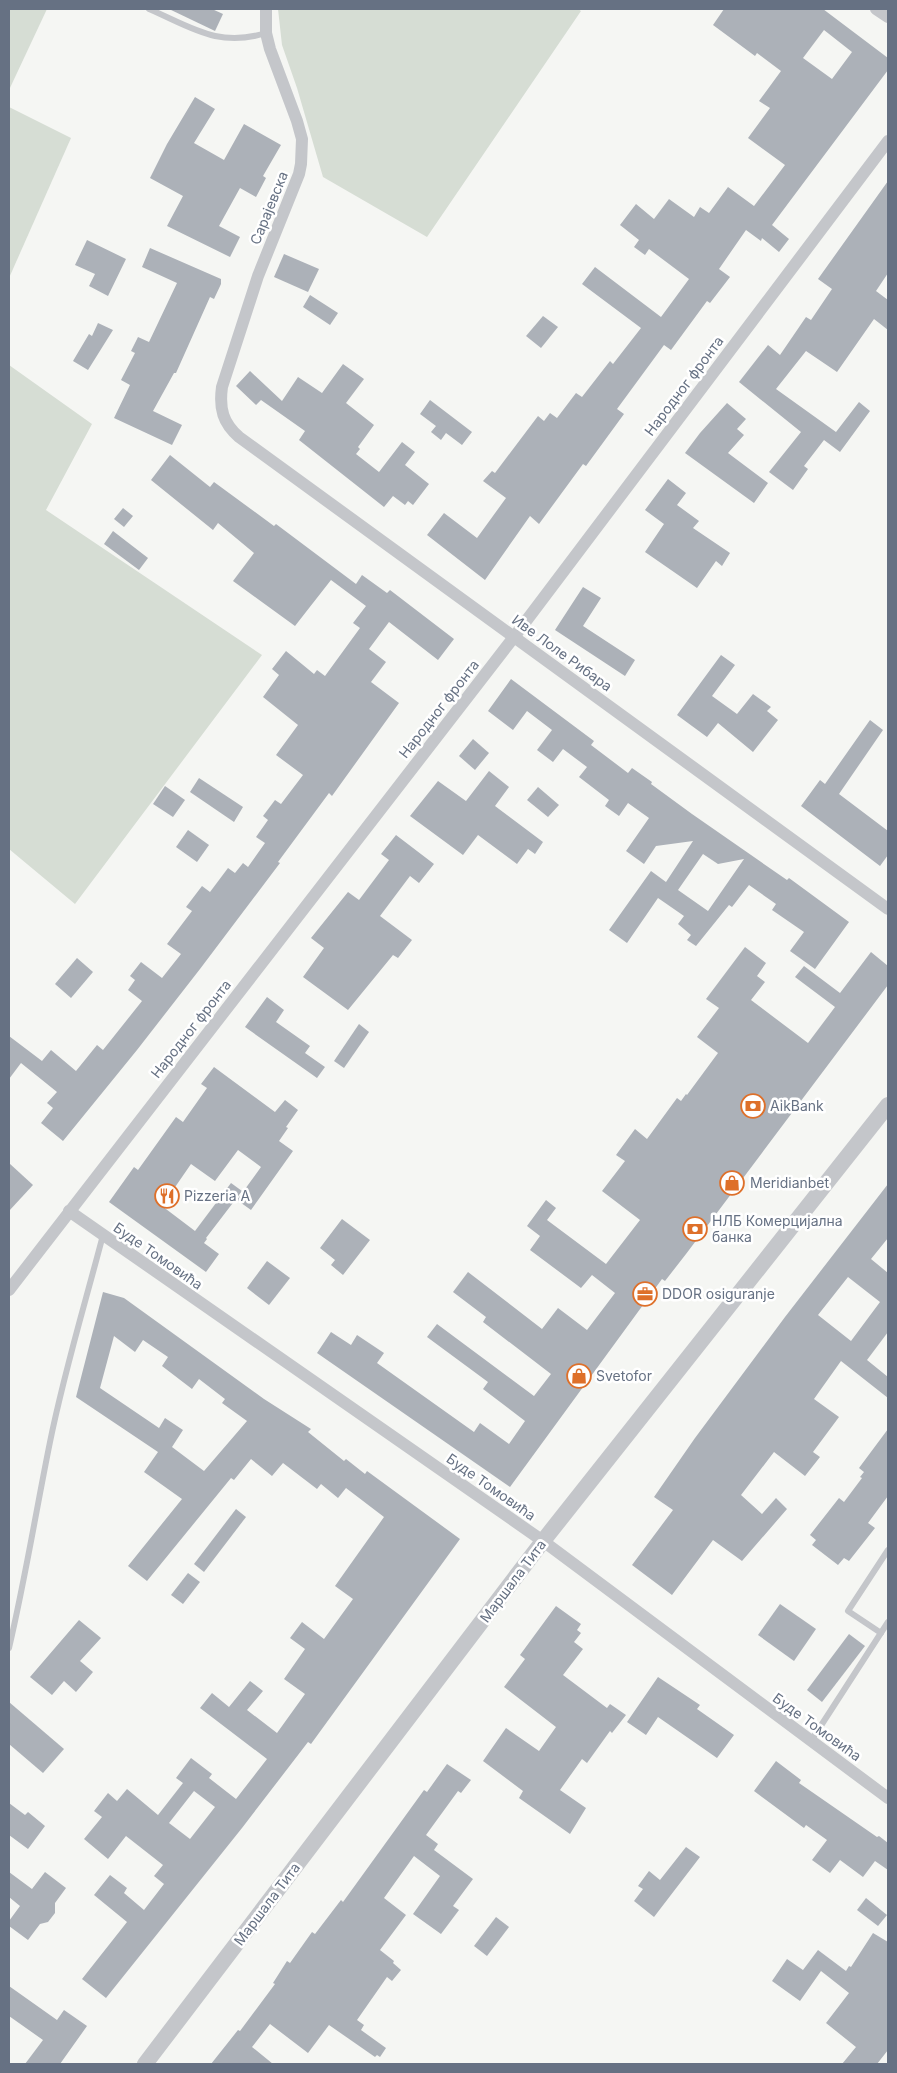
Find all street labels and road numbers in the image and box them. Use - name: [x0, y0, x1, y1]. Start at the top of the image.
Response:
- street label: Сарајевска: [246, 169, 291, 247]
- street label: Народног фронта: [641, 333, 727, 439]
- street label: Иве Лоле Рибара: [509, 611, 616, 695]
- street label: Народног фронта: [395, 656, 482, 761]
- street label: Народног фронта: [147, 976, 234, 1081]
- street label: Буде Томовића: [110, 1219, 206, 1293]
- street label: Буде Томовића: [443, 1450, 539, 1524]
- street label: Маршала Тита: [476, 1536, 549, 1625]
- street label: Буде Томовића: [770, 1689, 865, 1764]
- street label: Маршала Тита: [230, 1859, 303, 1948]

